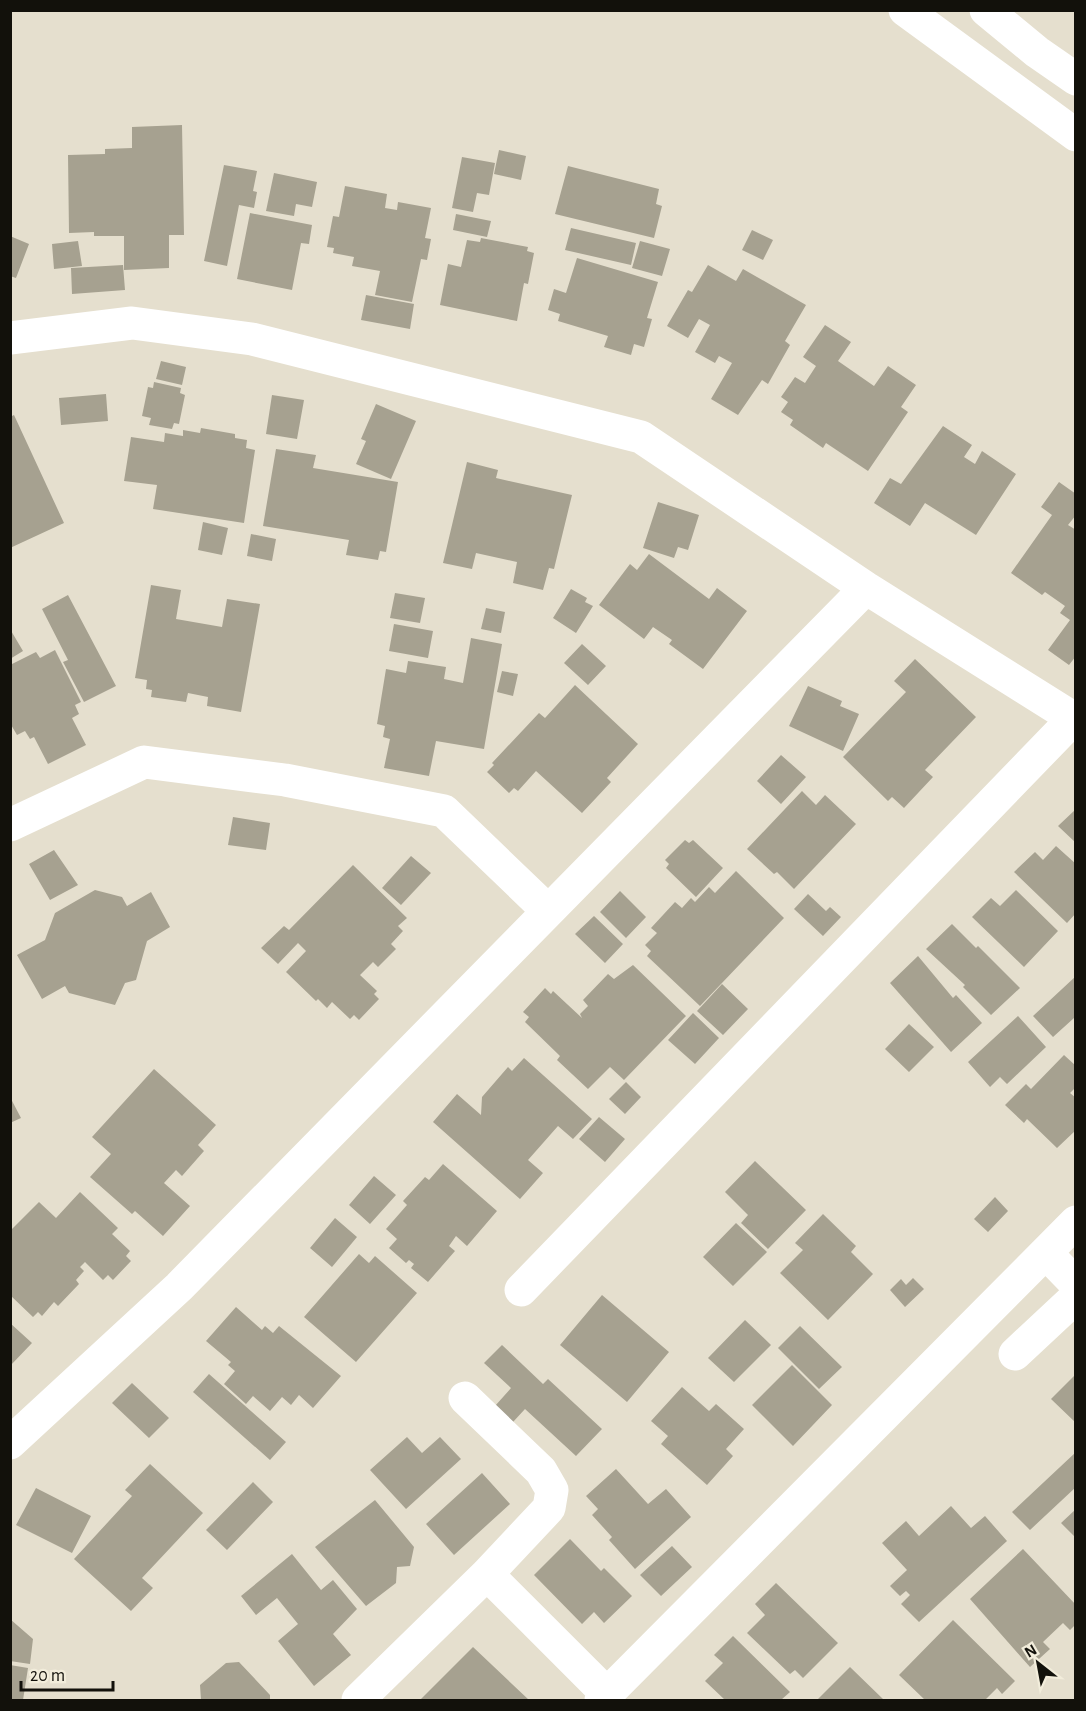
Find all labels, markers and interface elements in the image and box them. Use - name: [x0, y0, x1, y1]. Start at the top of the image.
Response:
- north arrow: [1008, 1633, 1068, 1693]
- text: N: [1022, 1641, 1040, 1661]
- scale bar: [21, 1654, 112, 1692]
- text: 20 m: [30, 1667, 65, 1685]

